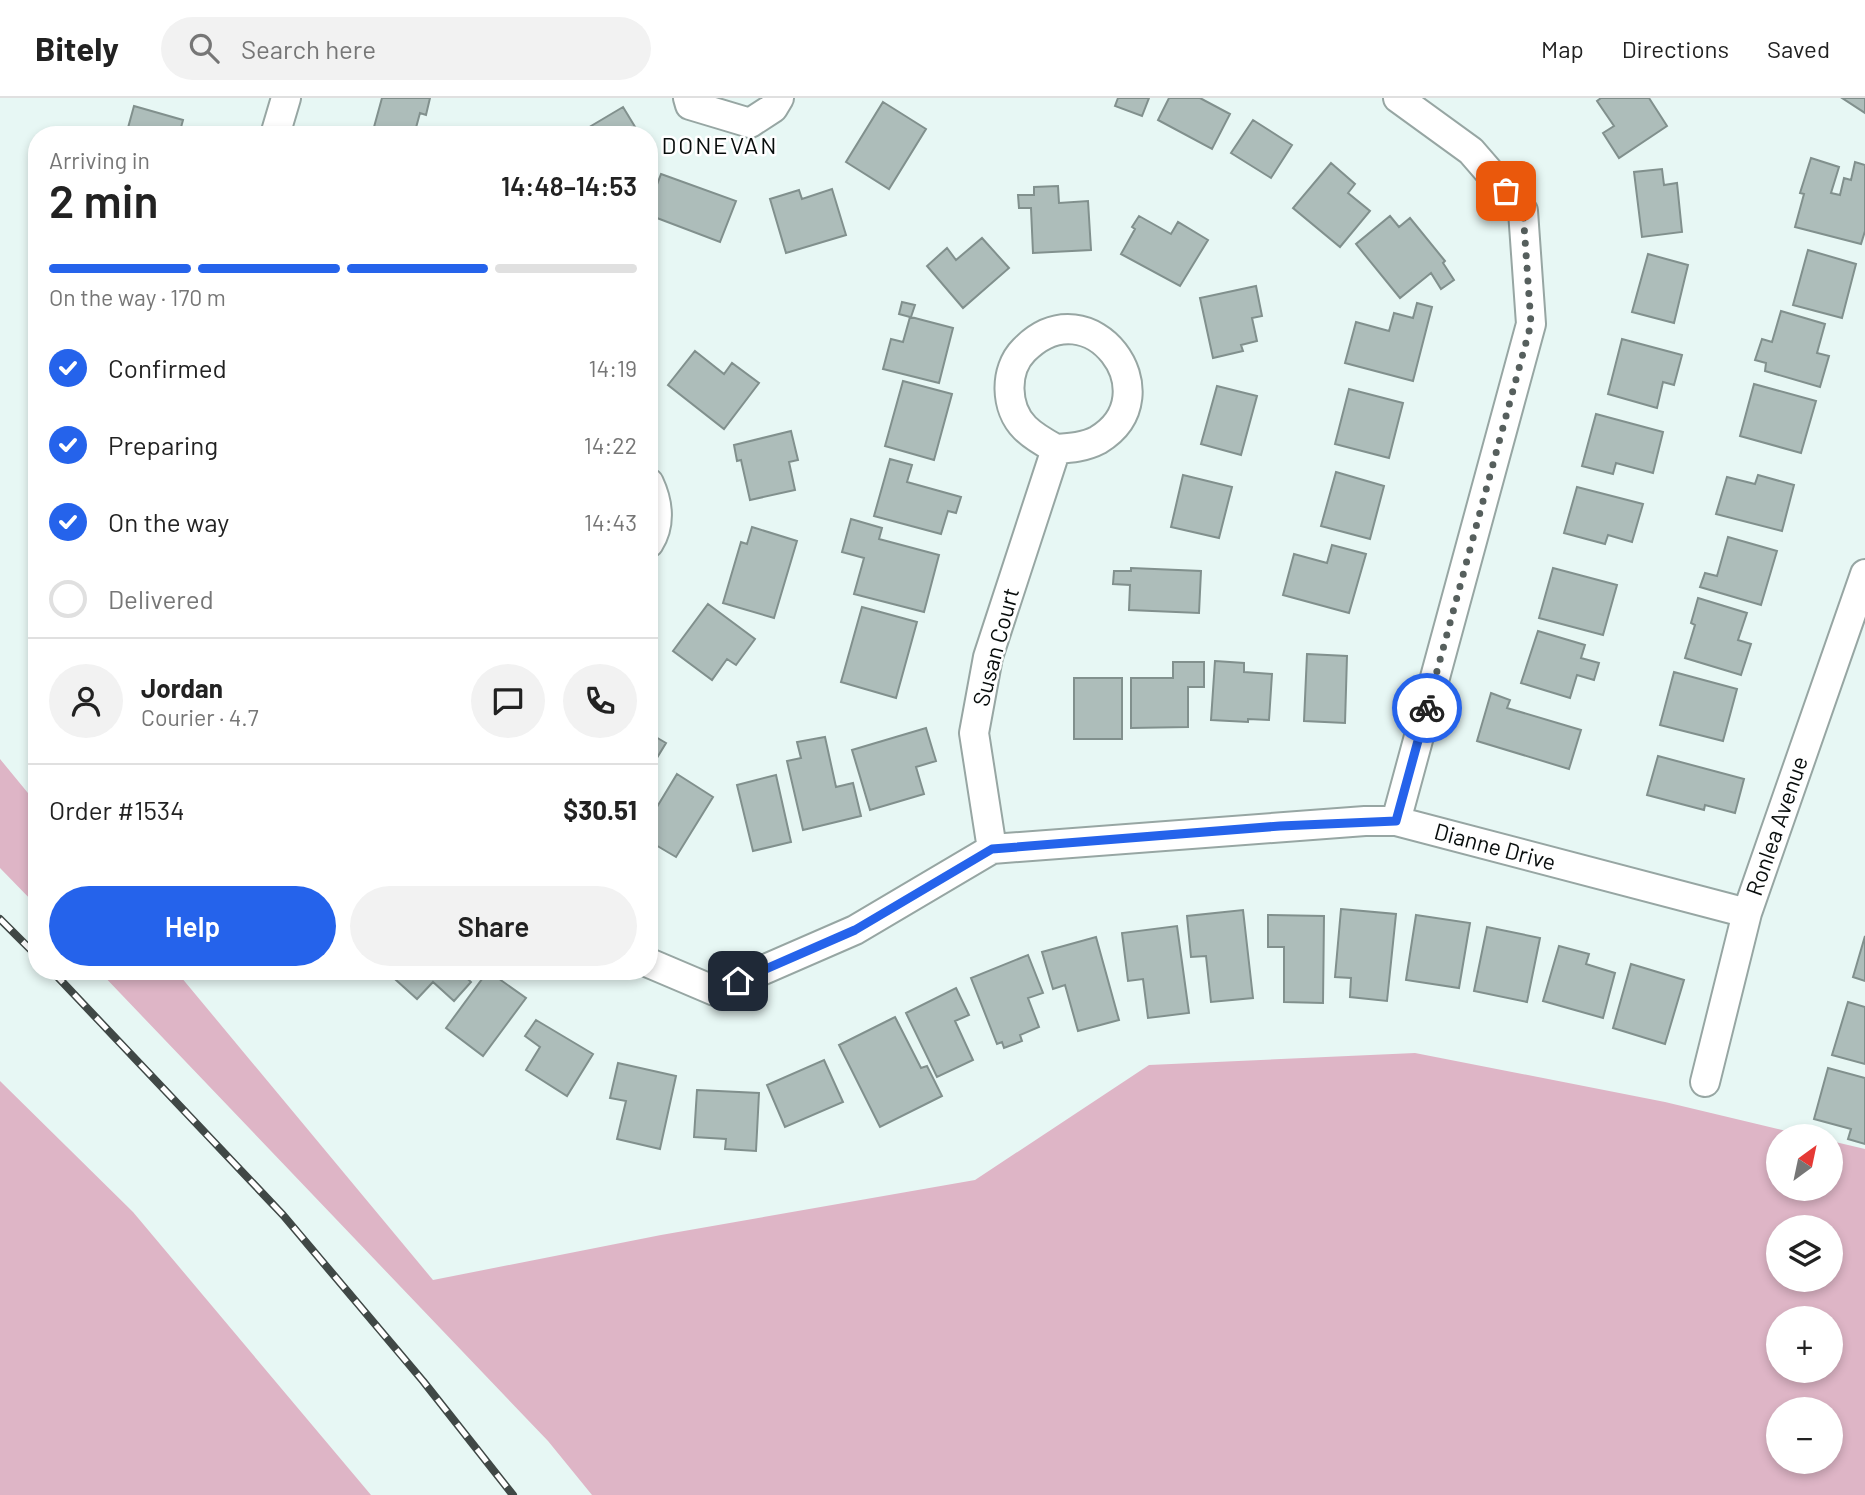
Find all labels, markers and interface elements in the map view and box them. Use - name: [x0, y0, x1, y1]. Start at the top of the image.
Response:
- search box: [161, 17, 651, 80]
- text: Bitely: [35, 28, 119, 68]
- icon: search: [185, 29, 223, 67]
- text: Search here: [241, 33, 376, 64]
- text: Map: [1541, 34, 1584, 63]
- text: Directions: [1622, 34, 1729, 63]
- text: Saved: [1767, 34, 1830, 63]
- district label: DONEVAN: [661, 130, 779, 159]
- text: Arriving in: [49, 146, 150, 174]
- pin: [1476, 161, 1536, 221]
- text: 14:48–14:53: [501, 170, 637, 201]
- text: 2 min: [49, 172, 158, 227]
- icon: bag: [1487, 172, 1525, 210]
- text: On the way · 170 m: [49, 283, 226, 311]
- icon: check: [49, 349, 87, 387]
- text: Confirmed: [108, 352, 227, 383]
- text: 14:19: [588, 354, 637, 382]
- icon: check: [49, 426, 87, 464]
- text: Preparing: [108, 429, 218, 460]
- text: 14:22: [584, 431, 637, 459]
- icon: check: [49, 503, 87, 541]
- text: On the way: [108, 506, 229, 537]
- text: 14:43: [584, 508, 637, 536]
- text: Delivered: [108, 583, 214, 614]
- street label: Susan Court: [966, 584, 1024, 709]
- button: person: [49, 664, 123, 738]
- button: chat: [471, 664, 545, 738]
- button: phone: [563, 664, 637, 738]
- text: Jordan: [141, 672, 223, 703]
- courier: [1392, 673, 1462, 743]
- icon: bike: [1408, 689, 1446, 727]
- text: Courier · 4.7: [141, 703, 259, 731]
- street label: Ronlea Avenue: [1739, 752, 1813, 899]
- text: Order #1534: [49, 794, 185, 825]
- text: $30.51: [563, 794, 637, 825]
- street label: Dianne Drive: [1431, 816, 1559, 876]
- button: Help: [49, 886, 336, 966]
- button: Share: [350, 886, 637, 966]
- pin: [708, 951, 768, 1011]
- icon: home: [719, 962, 757, 1000]
- north arrow: [1766, 1124, 1843, 1200]
- map controls: [1766, 1124, 1843, 1474]
- button: layers: [1766, 1215, 1843, 1292]
- button: +: [1766, 1306, 1843, 1383]
- button: −: [1766, 1397, 1843, 1474]

